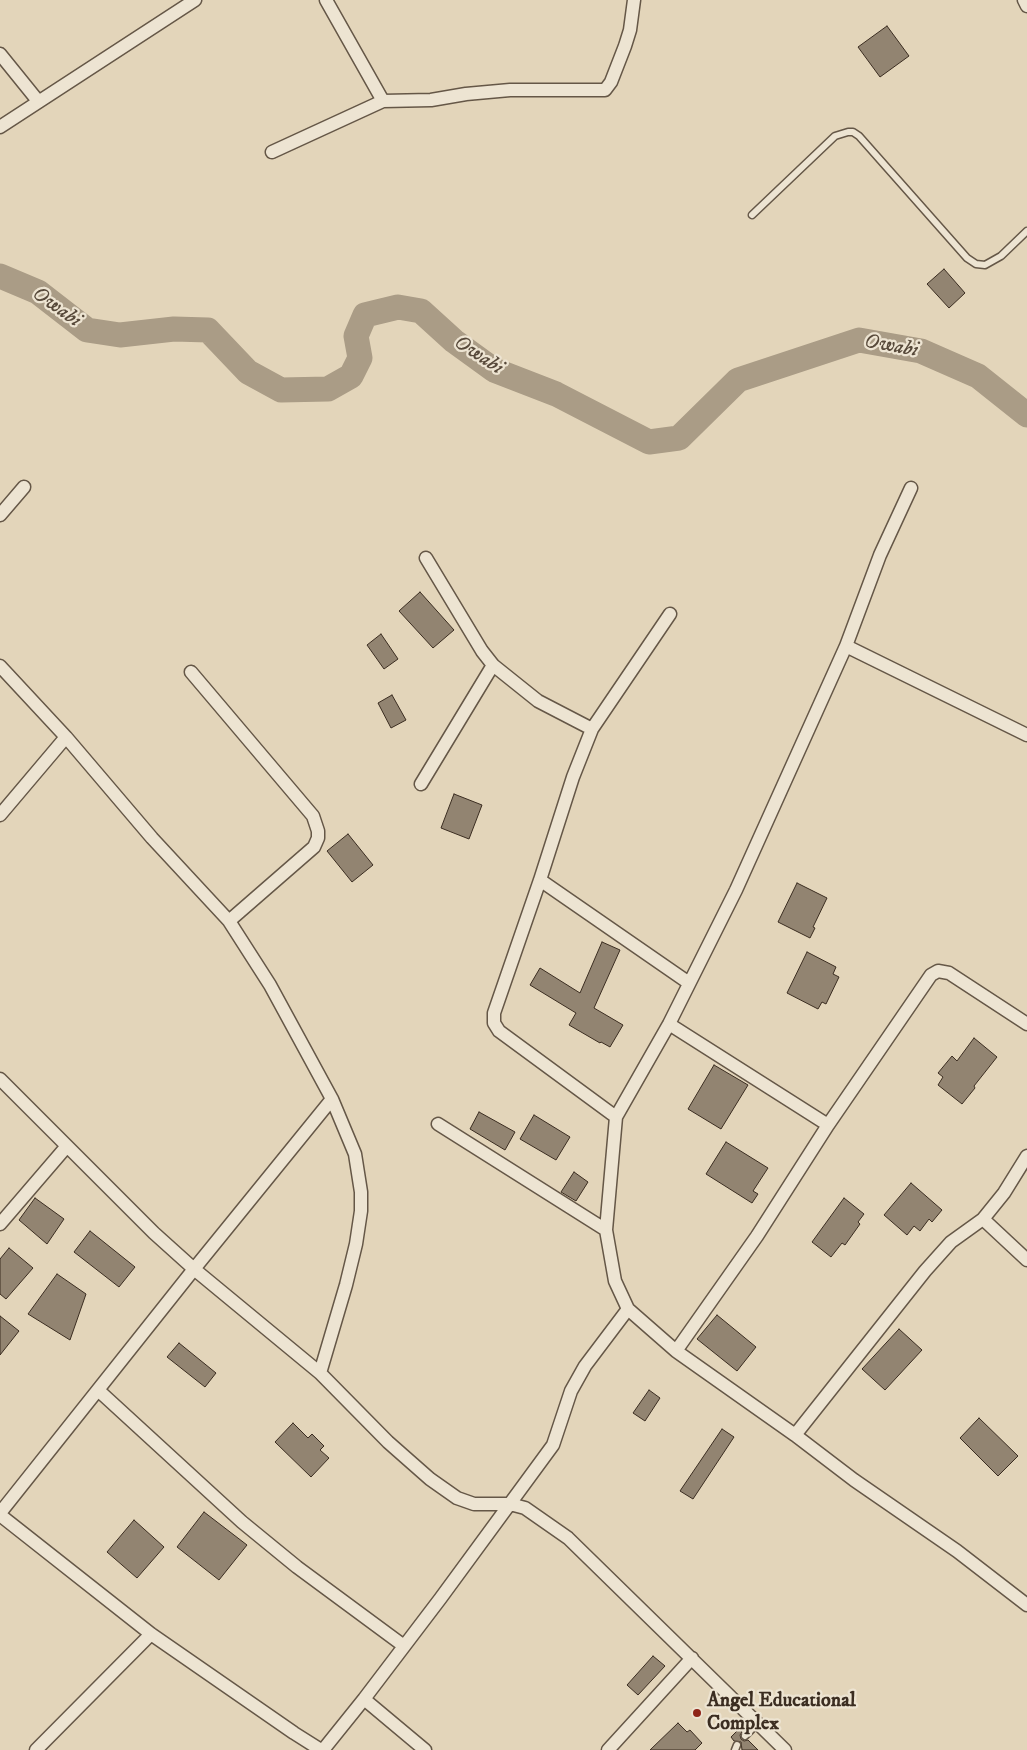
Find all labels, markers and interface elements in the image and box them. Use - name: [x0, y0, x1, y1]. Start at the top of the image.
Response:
- water label: Owabi: [27, 282, 85, 334]
- water label: Owabi: [862, 330, 920, 364]
- water label: Owabi: [448, 331, 508, 381]
- place label: Angel Educational Complex: [707, 1690, 856, 1737]
- marker: Angel Educational Complex: [691, 1707, 703, 1719]

